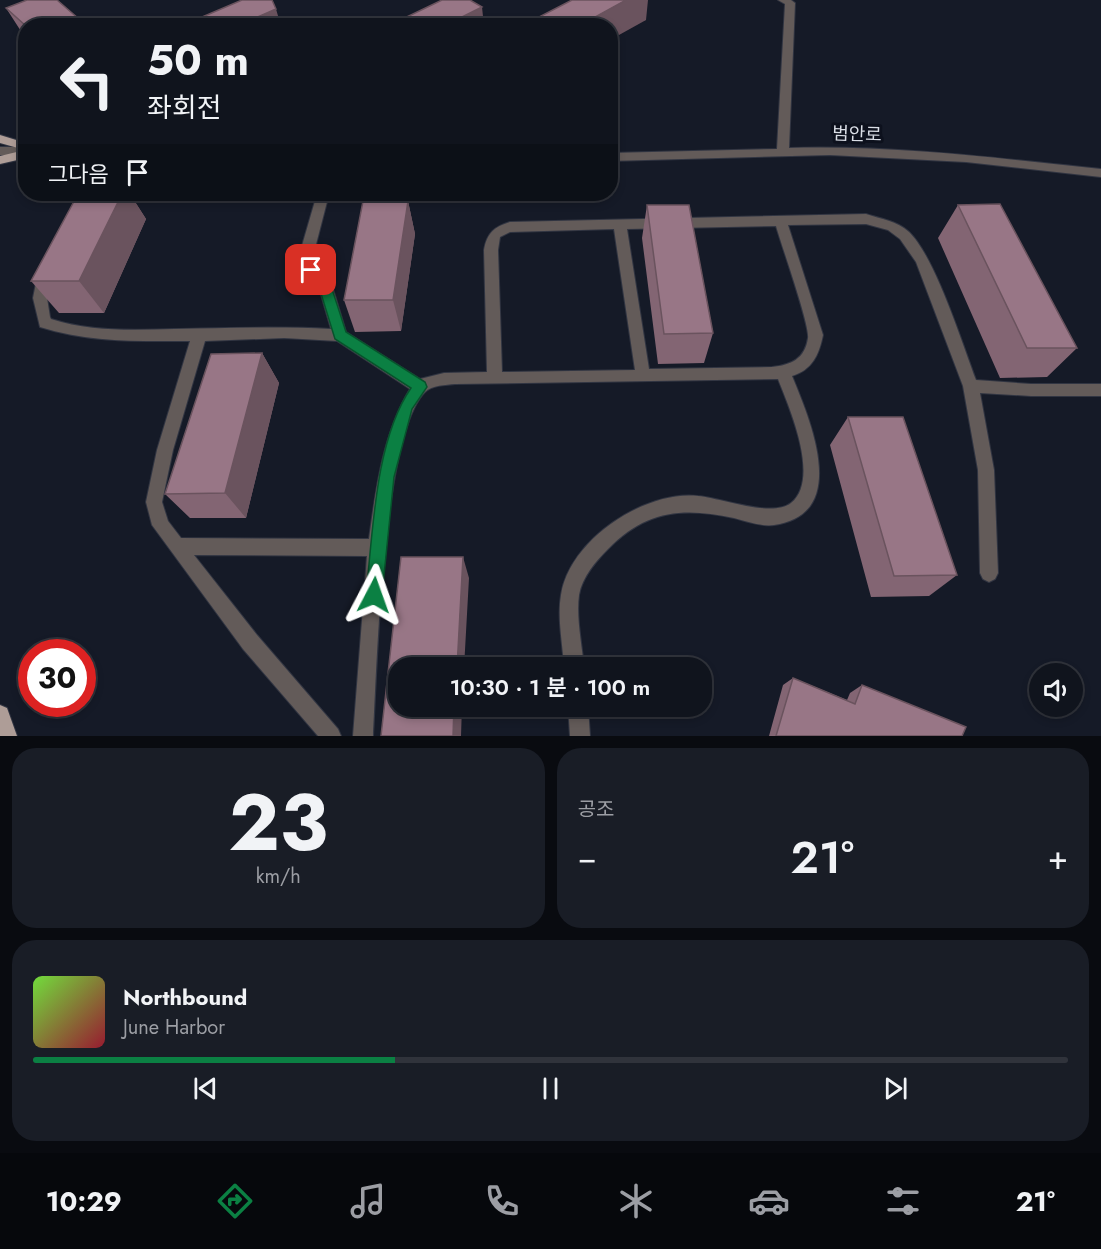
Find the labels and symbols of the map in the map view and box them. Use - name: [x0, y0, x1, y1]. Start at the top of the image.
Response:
- street label: 범안로: [832, 120, 882, 148]
- pin: [285, 244, 336, 295]
- position arrow: [342, 563, 406, 627]
- speed limit sign: 30: [18, 639, 96, 717]

